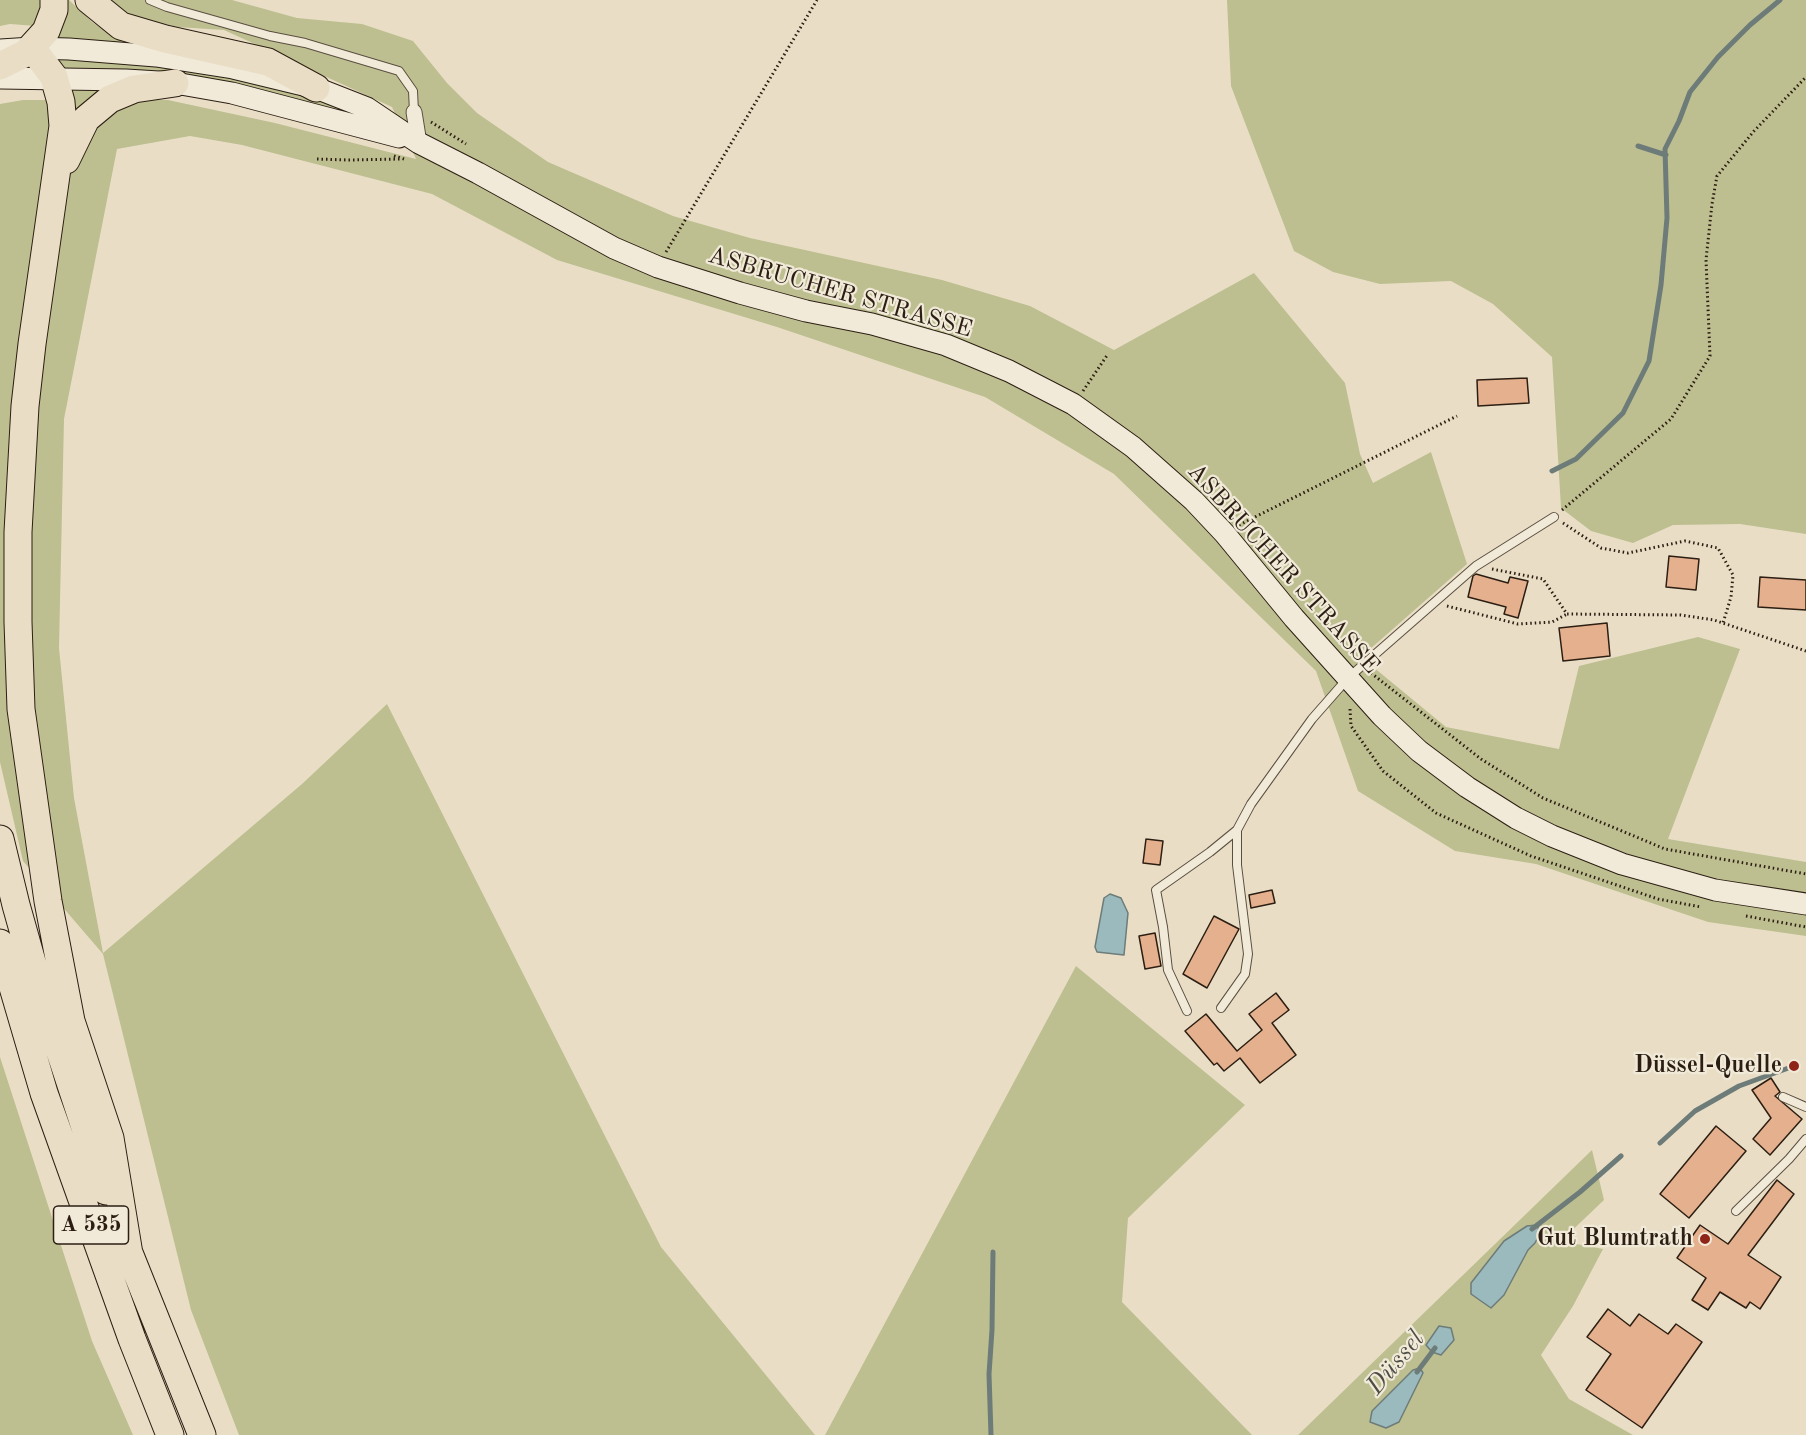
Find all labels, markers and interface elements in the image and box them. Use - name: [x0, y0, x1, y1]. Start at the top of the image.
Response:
- street label: ASBRUCHER STRASSE: [705, 241, 975, 345]
- street label: ASBRUCHER STRASSE: [1181, 458, 1385, 680]
- place label: Düssel-Quelle: [1634, 1052, 1782, 1080]
- marker: Düssel-Quelle: [1787, 1059, 1801, 1073]
- road number: A 535: [54, 1206, 128, 1244]
- place label: Gut Blumtrath: [1537, 1225, 1693, 1253]
- marker: Gut Blumtrath: [1698, 1232, 1712, 1246]
- water label: Düssel: [1360, 1324, 1432, 1402]

